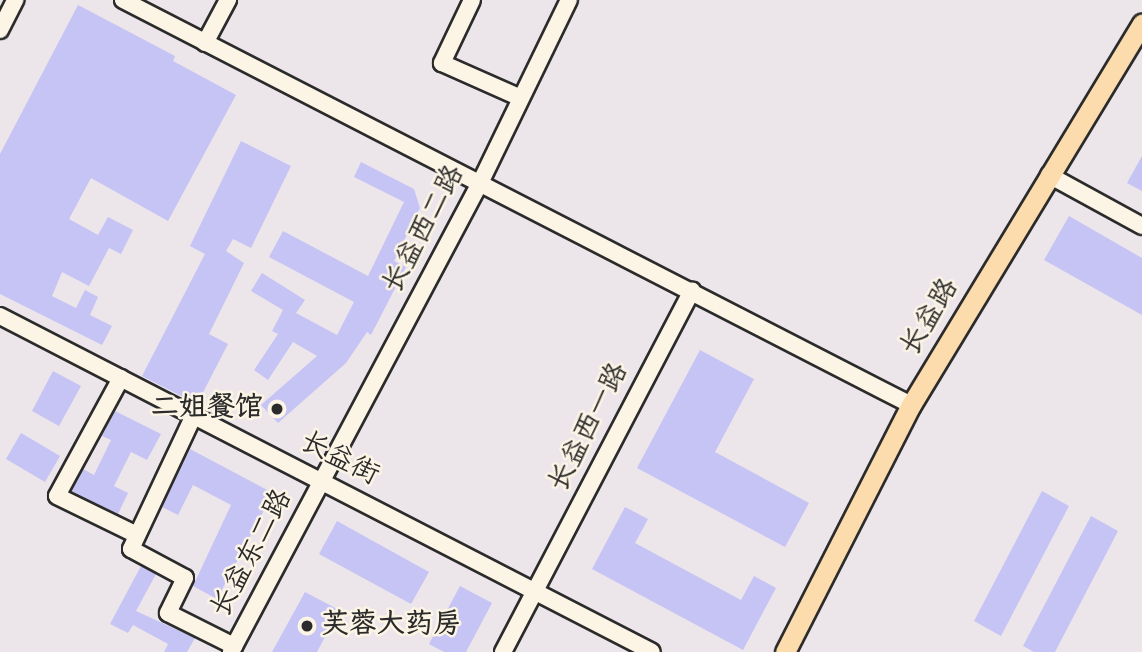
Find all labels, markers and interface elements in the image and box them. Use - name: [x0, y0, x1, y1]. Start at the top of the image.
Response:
- street label: 长益西二路: [377, 160, 473, 300]
- street label: 长益路: [895, 273, 967, 363]
- street label: 长益西一路: [543, 358, 637, 498]
- place label: 二姐餐馆: [151, 392, 263, 426]
- marker: 二姐餐馆: [269, 401, 285, 417]
- street label: 长益街: [294, 426, 384, 494]
- street label: 长益东二路: [205, 484, 301, 624]
- place label: 芙蓉大药房: [321, 609, 461, 643]
- marker: 芙蓉大药房: [299, 618, 315, 634]

